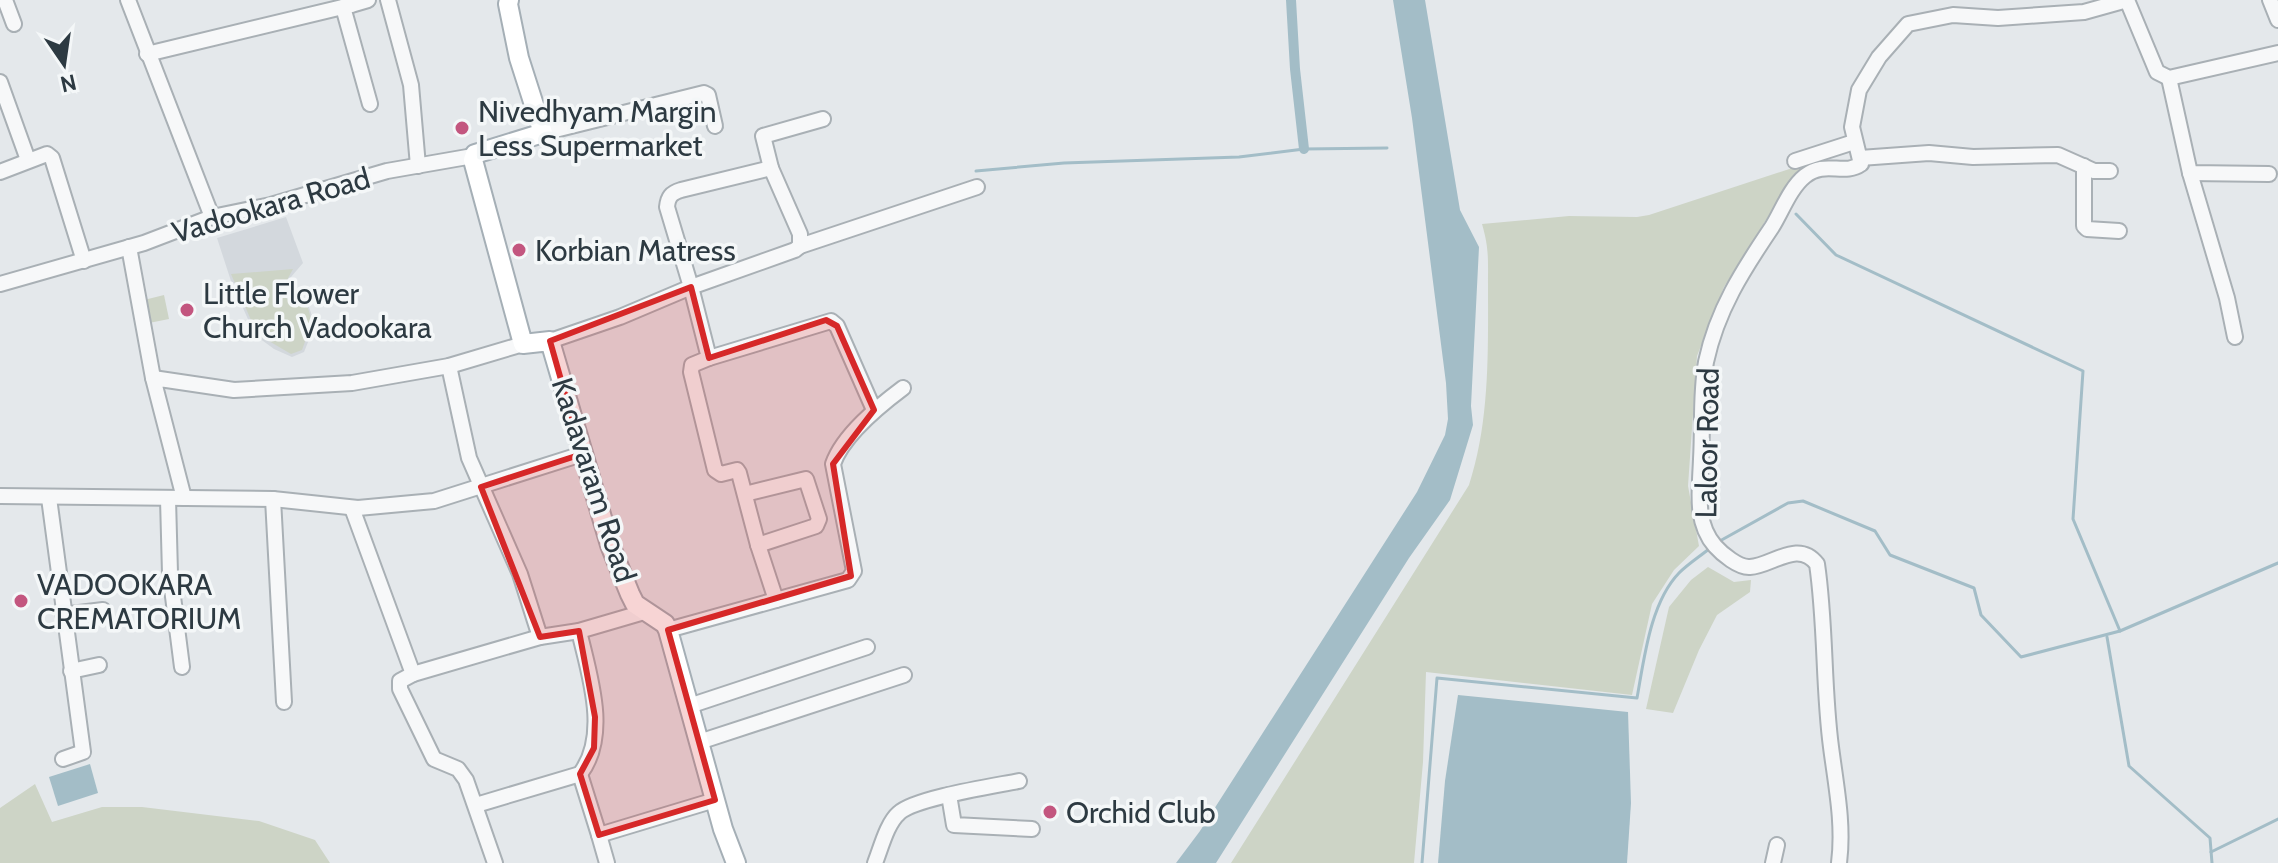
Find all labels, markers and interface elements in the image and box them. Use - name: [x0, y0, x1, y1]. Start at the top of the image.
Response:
- north arrow: [24, 24, 104, 104]
- text: N: [58, 68, 79, 98]
- place label: Nivedhyam Margin Less Supermarket: [478, 93, 717, 164]
- marker: Nivedhyam Margin Less Supermarket: [453, 119, 471, 137]
- street label: Vadookara Road: [168, 159, 374, 251]
- place label: Korbian Matress: [535, 232, 736, 269]
- marker: Korbian Matress: [510, 241, 528, 259]
- place label: Little Flower Church Vadookara: [203, 275, 432, 346]
- marker: Little Flower Church Vadookara: [178, 301, 196, 319]
- street label: Laloor Road: [1687, 367, 1727, 519]
- street label: Kadavaram Road: [544, 373, 644, 587]
- place label: VADOOKARA CREMATORIUM: [37, 566, 241, 637]
- marker: VADOOKARA CREMATORIUM: [12, 592, 30, 610]
- place label: Orchid Club: [1066, 794, 1216, 831]
- marker: Orchid Club: [1041, 803, 1059, 821]

